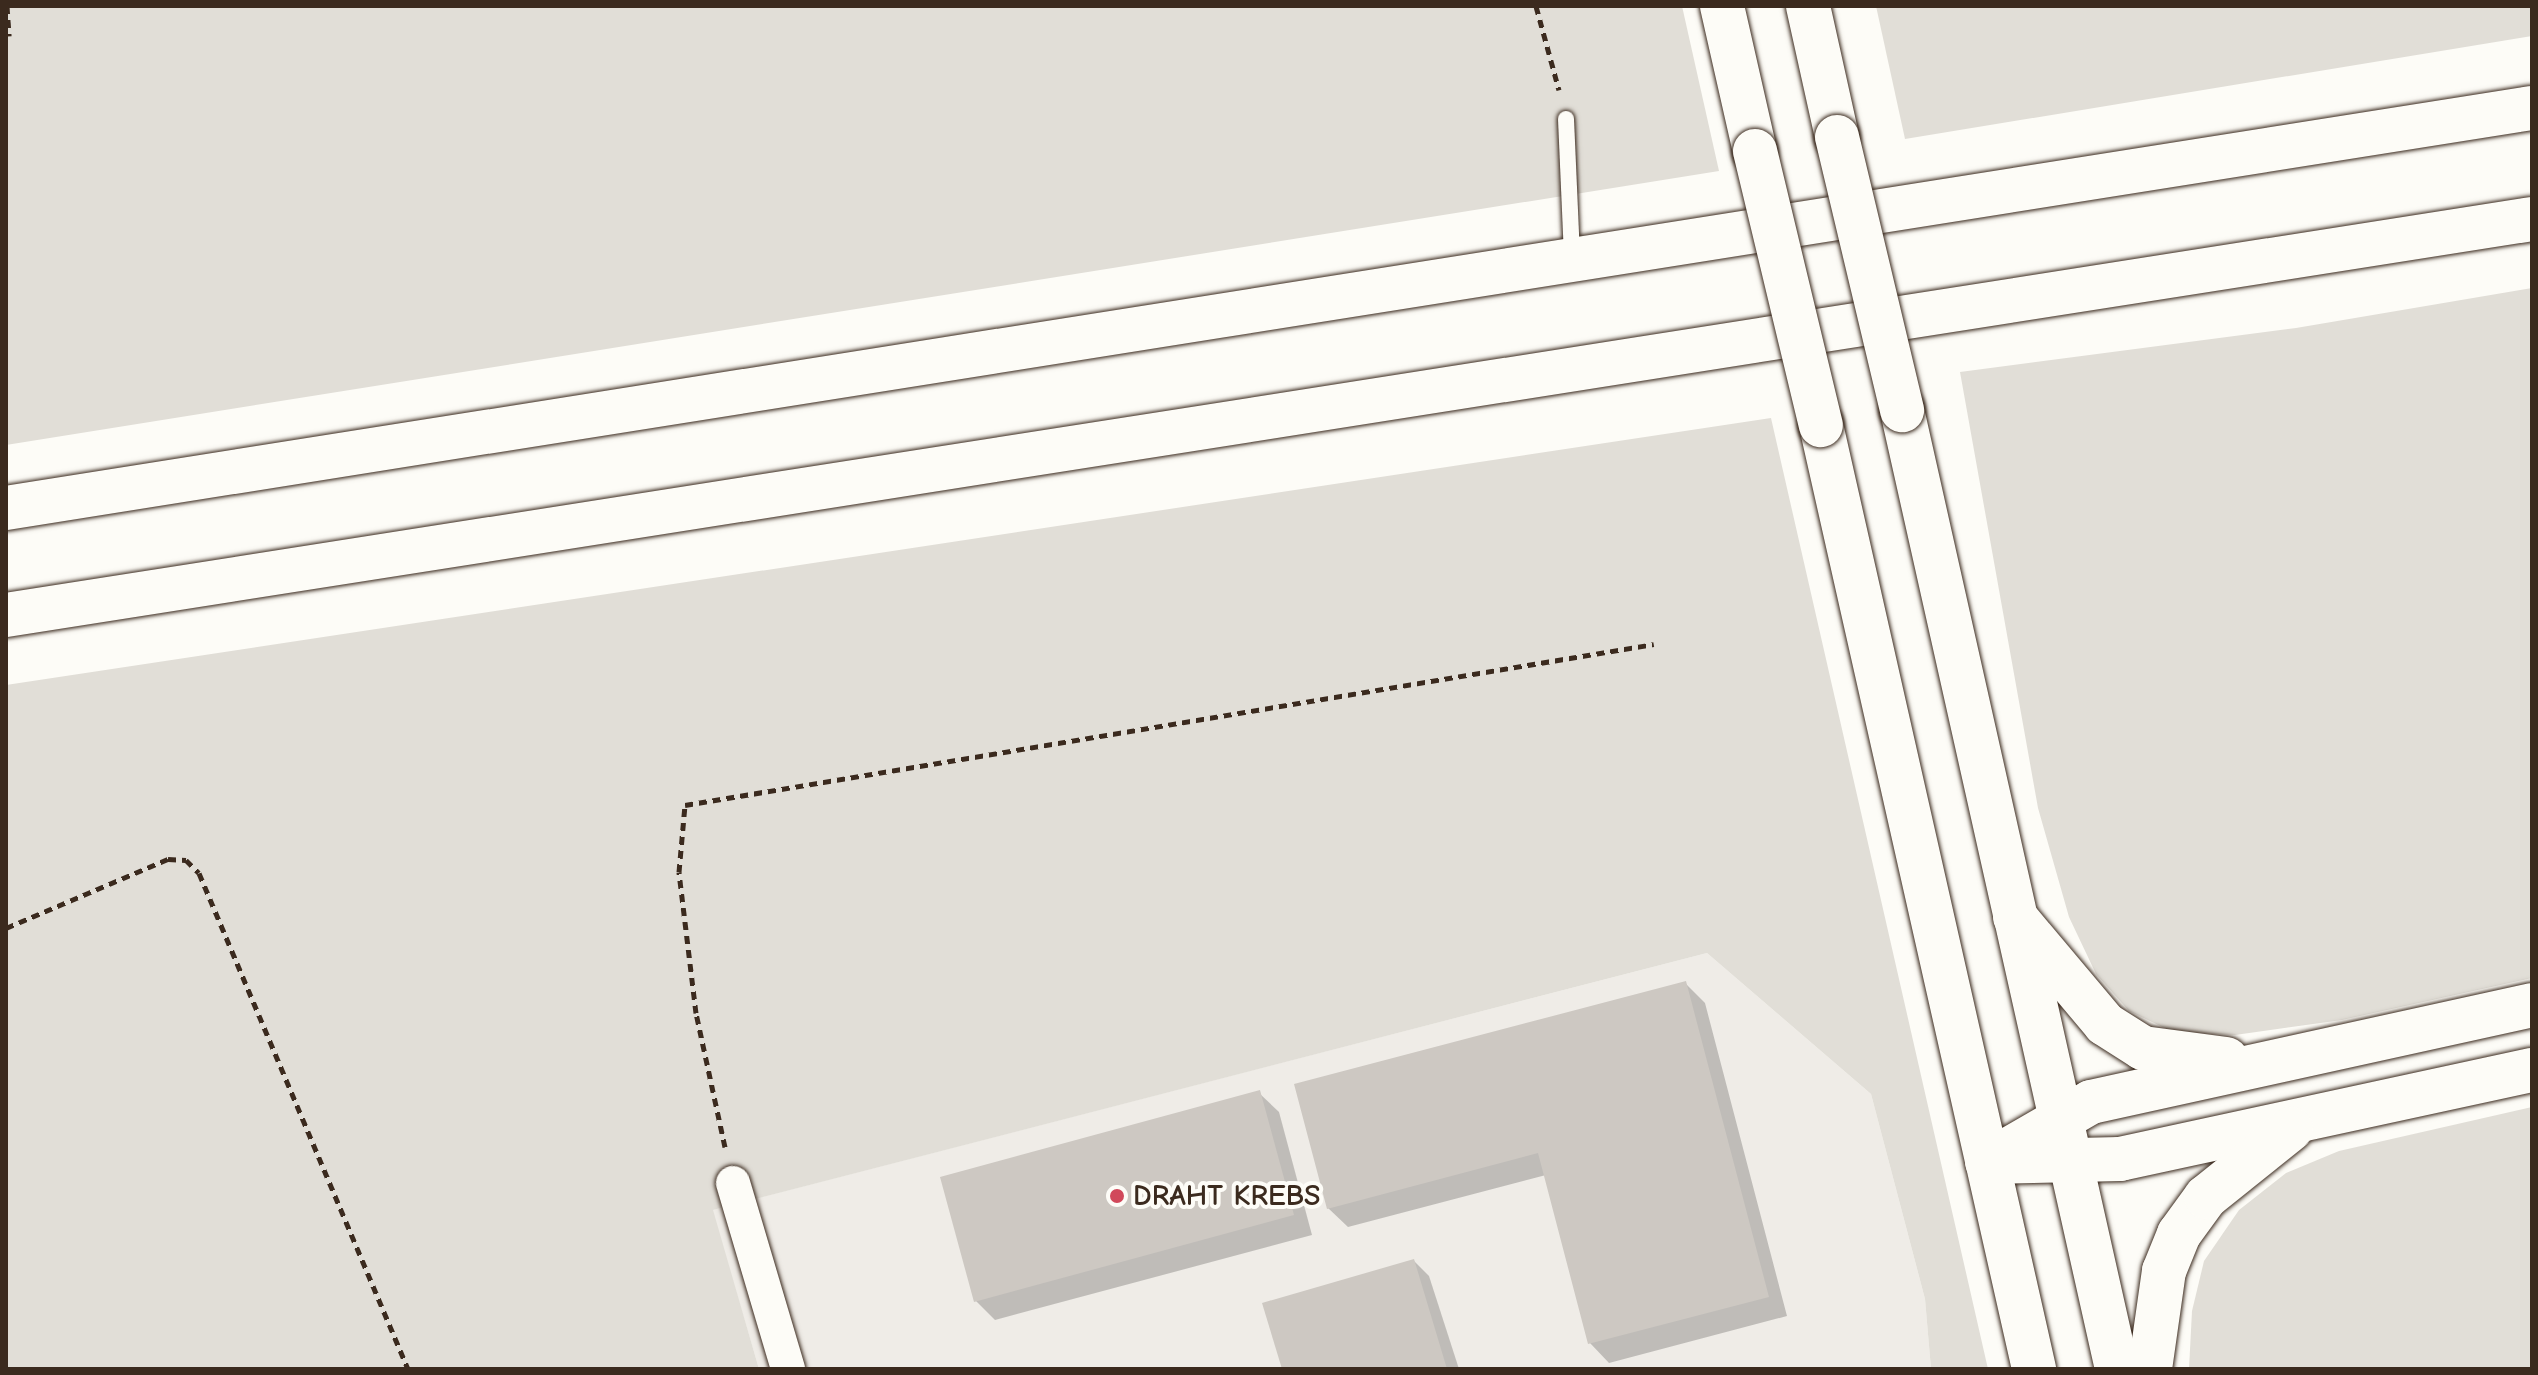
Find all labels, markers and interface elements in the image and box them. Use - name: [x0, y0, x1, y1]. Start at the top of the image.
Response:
- place label: DRAHT KREBS: [1133, 1178, 1320, 1214]
- marker: DRAHT KREBS: [1108, 1187, 1126, 1205]

